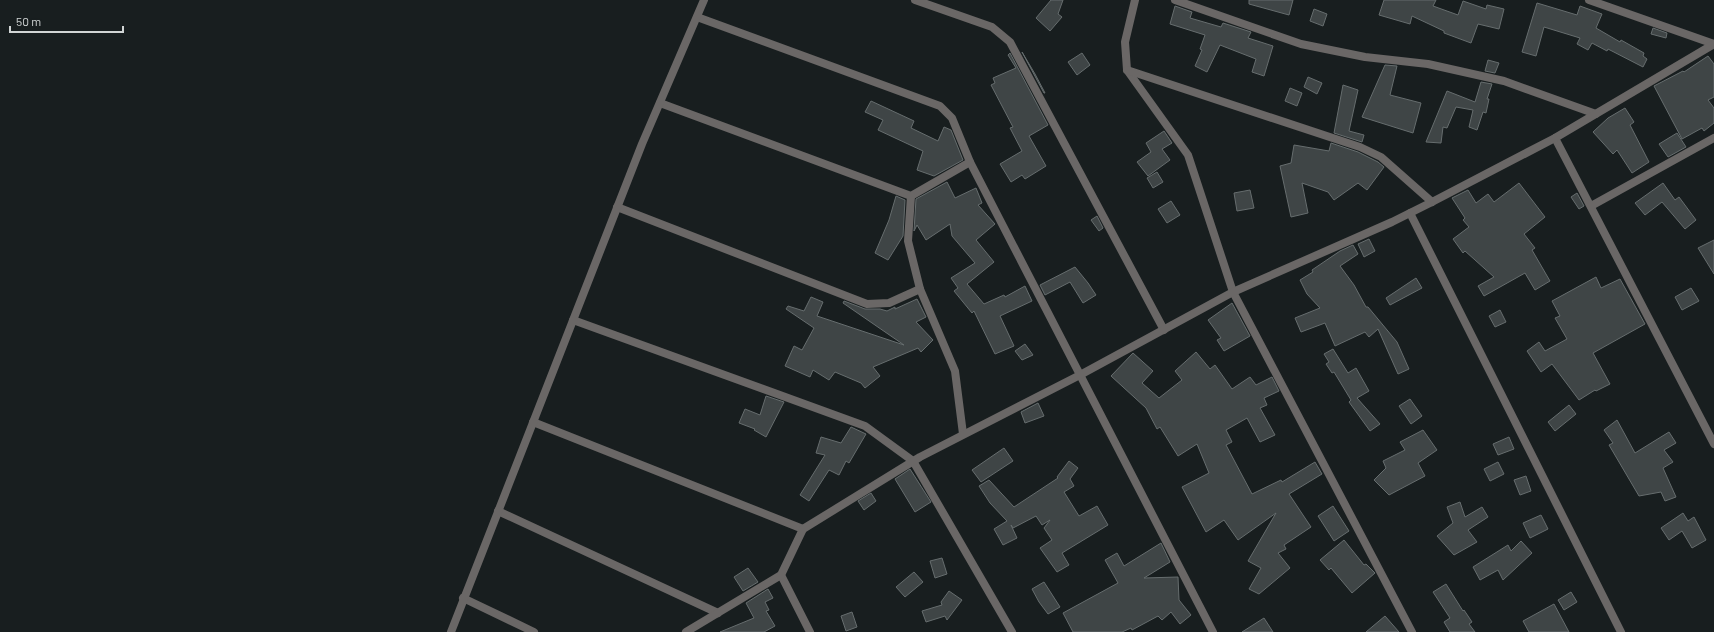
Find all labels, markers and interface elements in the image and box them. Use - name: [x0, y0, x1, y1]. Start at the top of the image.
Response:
- scale bar: [10, 8, 123, 34]
- text: 50 m: [16, 14, 41, 28]

